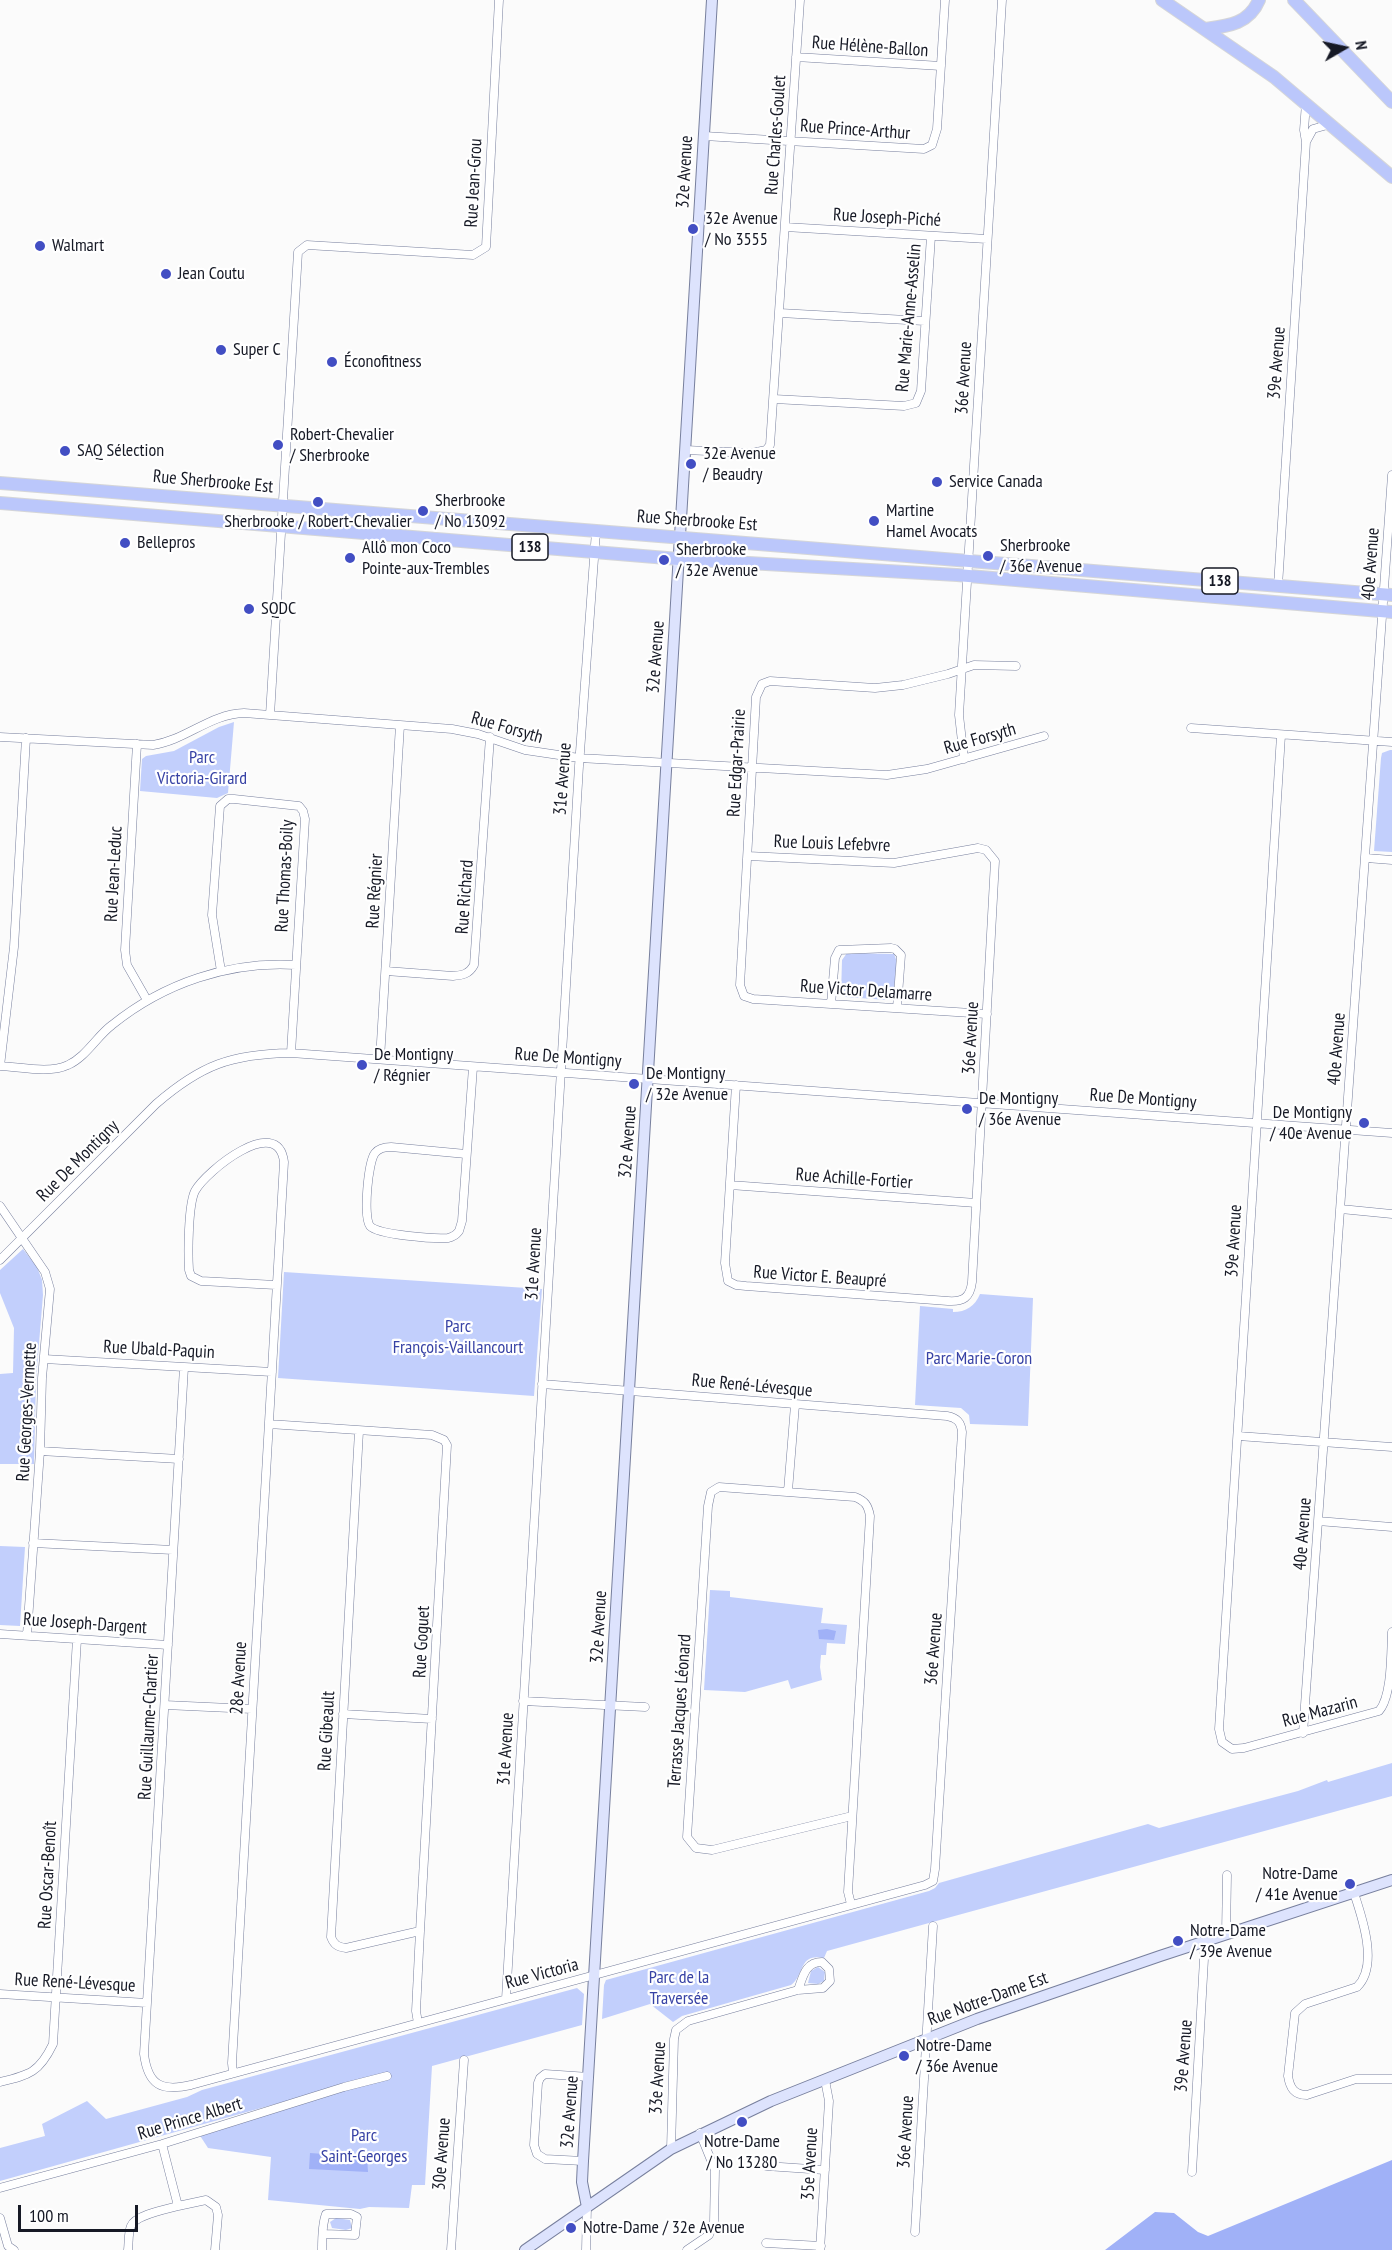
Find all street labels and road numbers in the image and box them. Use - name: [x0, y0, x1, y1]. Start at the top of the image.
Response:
- street label: Rue Hélène-Ballon: [811, 32, 929, 62]
- street label: Rue Charles-Goulet: [761, 74, 791, 196]
- street label: Rue Prince-Arthur: [799, 115, 911, 145]
- street label: 32e Avenue: [672, 135, 698, 209]
- street label: Rue Jean-Grou: [461, 138, 487, 228]
- street label: Rue Joseph-Piché: [832, 204, 942, 232]
- street label: Rue Marie-Anne-Asselin: [892, 243, 926, 393]
- street label: 39e Avenue: [1264, 326, 1290, 400]
- street label: 36e Avenue: [951, 341, 977, 415]
- street label: Rue Sherbrooke Est: [152, 466, 274, 498]
- street label: Rue Sherbrooke Est: [636, 506, 758, 536]
- street label: 40e Avenue: [1358, 527, 1384, 601]
- road number: 138: [512, 534, 548, 560]
- road number: 138: [1202, 568, 1238, 594]
- street label: 32e Avenue: [643, 620, 669, 694]
- street label: Rue Forsyth: [469, 707, 545, 749]
- street label: Rue Edgar-Prairie: [723, 708, 751, 818]
- street label: Rue Forsyth: [942, 718, 1018, 760]
- street label: 31e Avenue: [550, 742, 576, 816]
- street label: Rue Thomas-Boily: [271, 819, 299, 933]
- street label: Rue Jean-Leduc: [101, 826, 127, 922]
- street label: Rue Louis Lefebvre: [773, 831, 891, 857]
- street label: Rue Régnier: [362, 853, 388, 929]
- street label: Rue Richard: [452, 859, 478, 935]
- street label: Rue Victor Delamarre: [799, 976, 933, 1006]
- street label: 36e Avenue: [958, 1001, 984, 1075]
- street label: 40e Avenue: [1324, 1012, 1350, 1086]
- street label: Rue De Montigny: [514, 1043, 622, 1073]
- street label: Rue De Montigny: [1089, 1084, 1197, 1114]
- street label: 32e Avenue: [615, 1105, 641, 1179]
- street label: Rue De Montigny: [33, 1116, 123, 1206]
- street label: Rue Achille-Fortier: [795, 1164, 913, 1194]
- street label: 39e Avenue: [1221, 1204, 1247, 1278]
- street label: 31e Avenue: [521, 1227, 547, 1301]
- street label: Rue Victor E. Beaupré: [753, 1262, 887, 1292]
- street label: Rue Ubald-Paquin: [103, 1336, 215, 1364]
- street label: Rue Georges-Vermette: [13, 1342, 41, 1482]
- street label: Rue René-Lévesque: [691, 1370, 813, 1402]
- street label: 40e Avenue: [1290, 1497, 1316, 1571]
- street label: 32e Avenue: [586, 1590, 612, 1664]
- street label: Rue Goguet: [409, 1605, 435, 1679]
- street label: Rue Joseph-Dargent: [22, 1609, 148, 1639]
- street label: 36e Avenue: [921, 1612, 947, 1686]
- street label: Terrasse Jacques Léonard: [664, 1633, 696, 1789]
- street label: 28e Avenue: [226, 1641, 252, 1715]
- street label: Rue Guillaume-Chartier: [134, 1654, 164, 1800]
- street label: Rue Gibeault: [314, 1691, 340, 1771]
- street label: Rue Mazarin: [1280, 1692, 1360, 1732]
- street label: 31e Avenue: [493, 1712, 519, 1786]
- street label: Rue Oscar-Benoît: [34, 1821, 62, 1929]
- street label: Rue Victoria: [503, 1954, 581, 1994]
- street label: Rue Notre-Dame Est: [925, 1967, 1051, 2031]
- street label: Rue René-Lévesque: [14, 1969, 136, 1997]
- street label: 39e Avenue: [1171, 2019, 1197, 2093]
- street label: 33e Avenue: [645, 2041, 671, 2115]
- street label: 32e Avenue: [557, 2075, 583, 2149]
- street label: Rue Prince Albert: [135, 2093, 245, 2145]
- street label: 36e Avenue: [893, 2095, 919, 2169]
- street label: 30e Avenue: [429, 2117, 455, 2191]
- street label: 35e Avenue: [797, 2127, 823, 2201]

